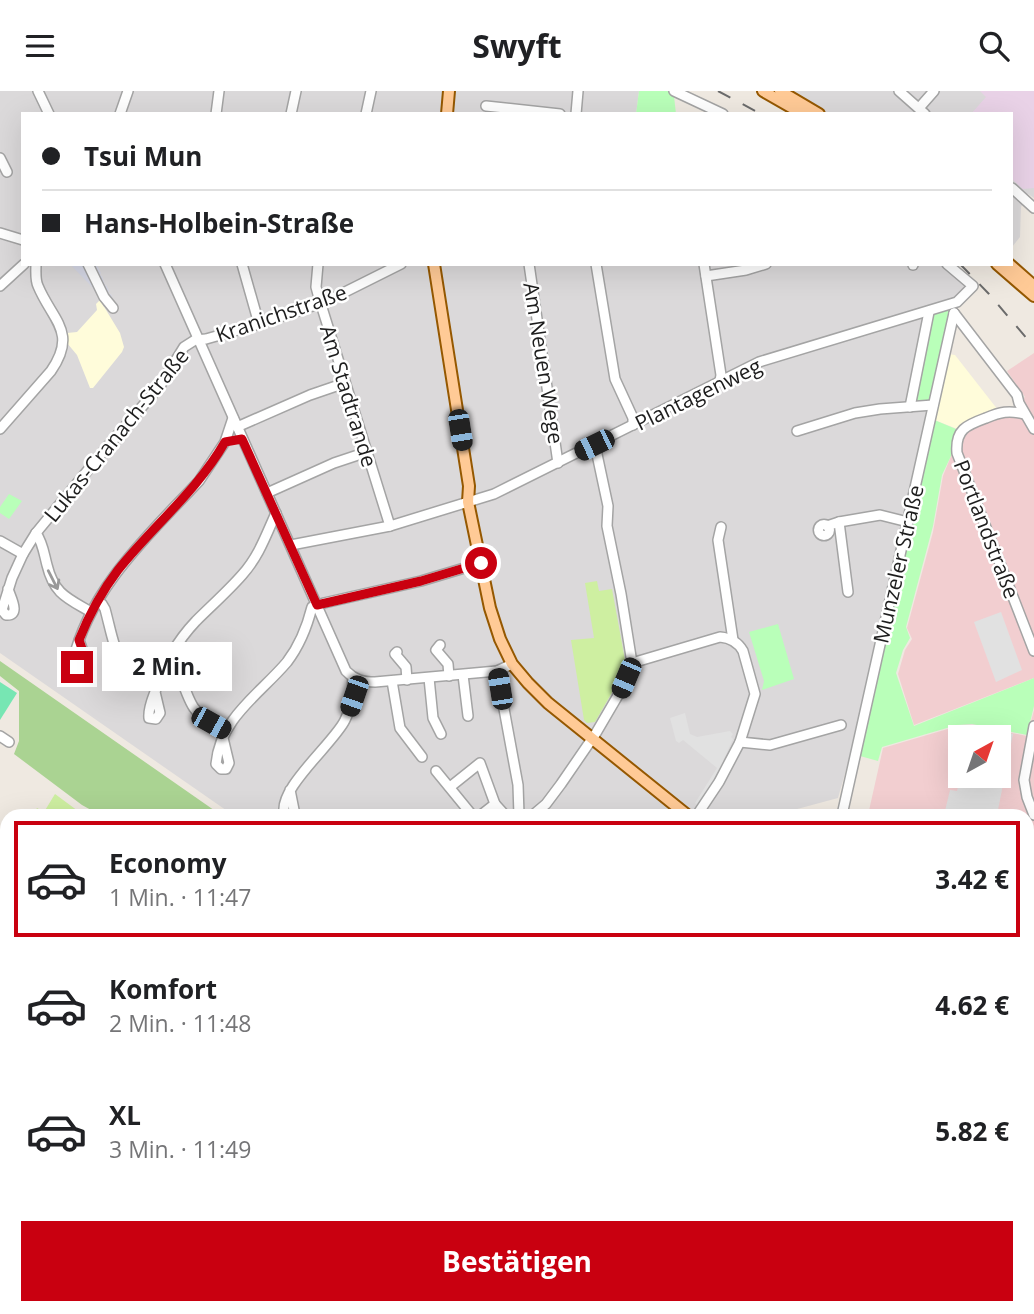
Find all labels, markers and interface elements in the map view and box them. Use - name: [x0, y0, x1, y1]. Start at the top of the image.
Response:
- text: Swyft: [472, 24, 562, 67]
- icon: menu: [21, 27, 59, 65]
- icon: search: [975, 27, 1013, 65]
- text: Tsui Mun: [84, 138, 202, 174]
- text: Hans-Holbein-Straße: [84, 205, 354, 241]
- street label: Kranichstraße: [212, 277, 350, 349]
- street label: Am Neuen Wege: [517, 280, 571, 446]
- street label: Am Stadtrande: [314, 322, 384, 470]
- street label: Lukas-Cranach-Straße: [37, 343, 195, 527]
- street label: Plantagenweg: [630, 351, 766, 437]
- car: [447, 408, 474, 452]
- car: [571, 426, 618, 464]
- street label: Portlandstraße: [948, 456, 1026, 602]
- street label: Munzeler Straße: [866, 482, 930, 646]
- route start: [465, 547, 497, 579]
- one-way arrow: [47, 569, 61, 590]
- callout: 2 Min.: [102, 643, 231, 691]
- text: 2 Min.: [132, 650, 202, 682]
- route end: [61, 651, 93, 683]
- car: [609, 655, 644, 701]
- car: [487, 667, 514, 711]
- car: [338, 673, 371, 719]
- car: [188, 704, 235, 742]
- north arrow: [948, 725, 1012, 787]
- map controls: [948, 725, 1011, 788]
- text: Economy: [109, 845, 227, 881]
- icon: car: [25, 848, 88, 911]
- text: 3.42 €: [935, 861, 1009, 897]
- text: 1 Min. · 11:47: [109, 881, 251, 913]
- text: Komfort: [109, 971, 217, 1007]
- icon: car: [25, 974, 88, 1037]
- text: 4.62 €: [935, 987, 1009, 1023]
- text: 2 Min. · 11:48: [109, 1007, 251, 1039]
- text: XL: [109, 1097, 141, 1133]
- icon: car: [25, 1100, 88, 1163]
- text: 5.82 €: [935, 1113, 1009, 1149]
- text: 3 Min. · 11:49: [109, 1133, 251, 1165]
- button: Bestätigen: [21, 1221, 1013, 1301]

